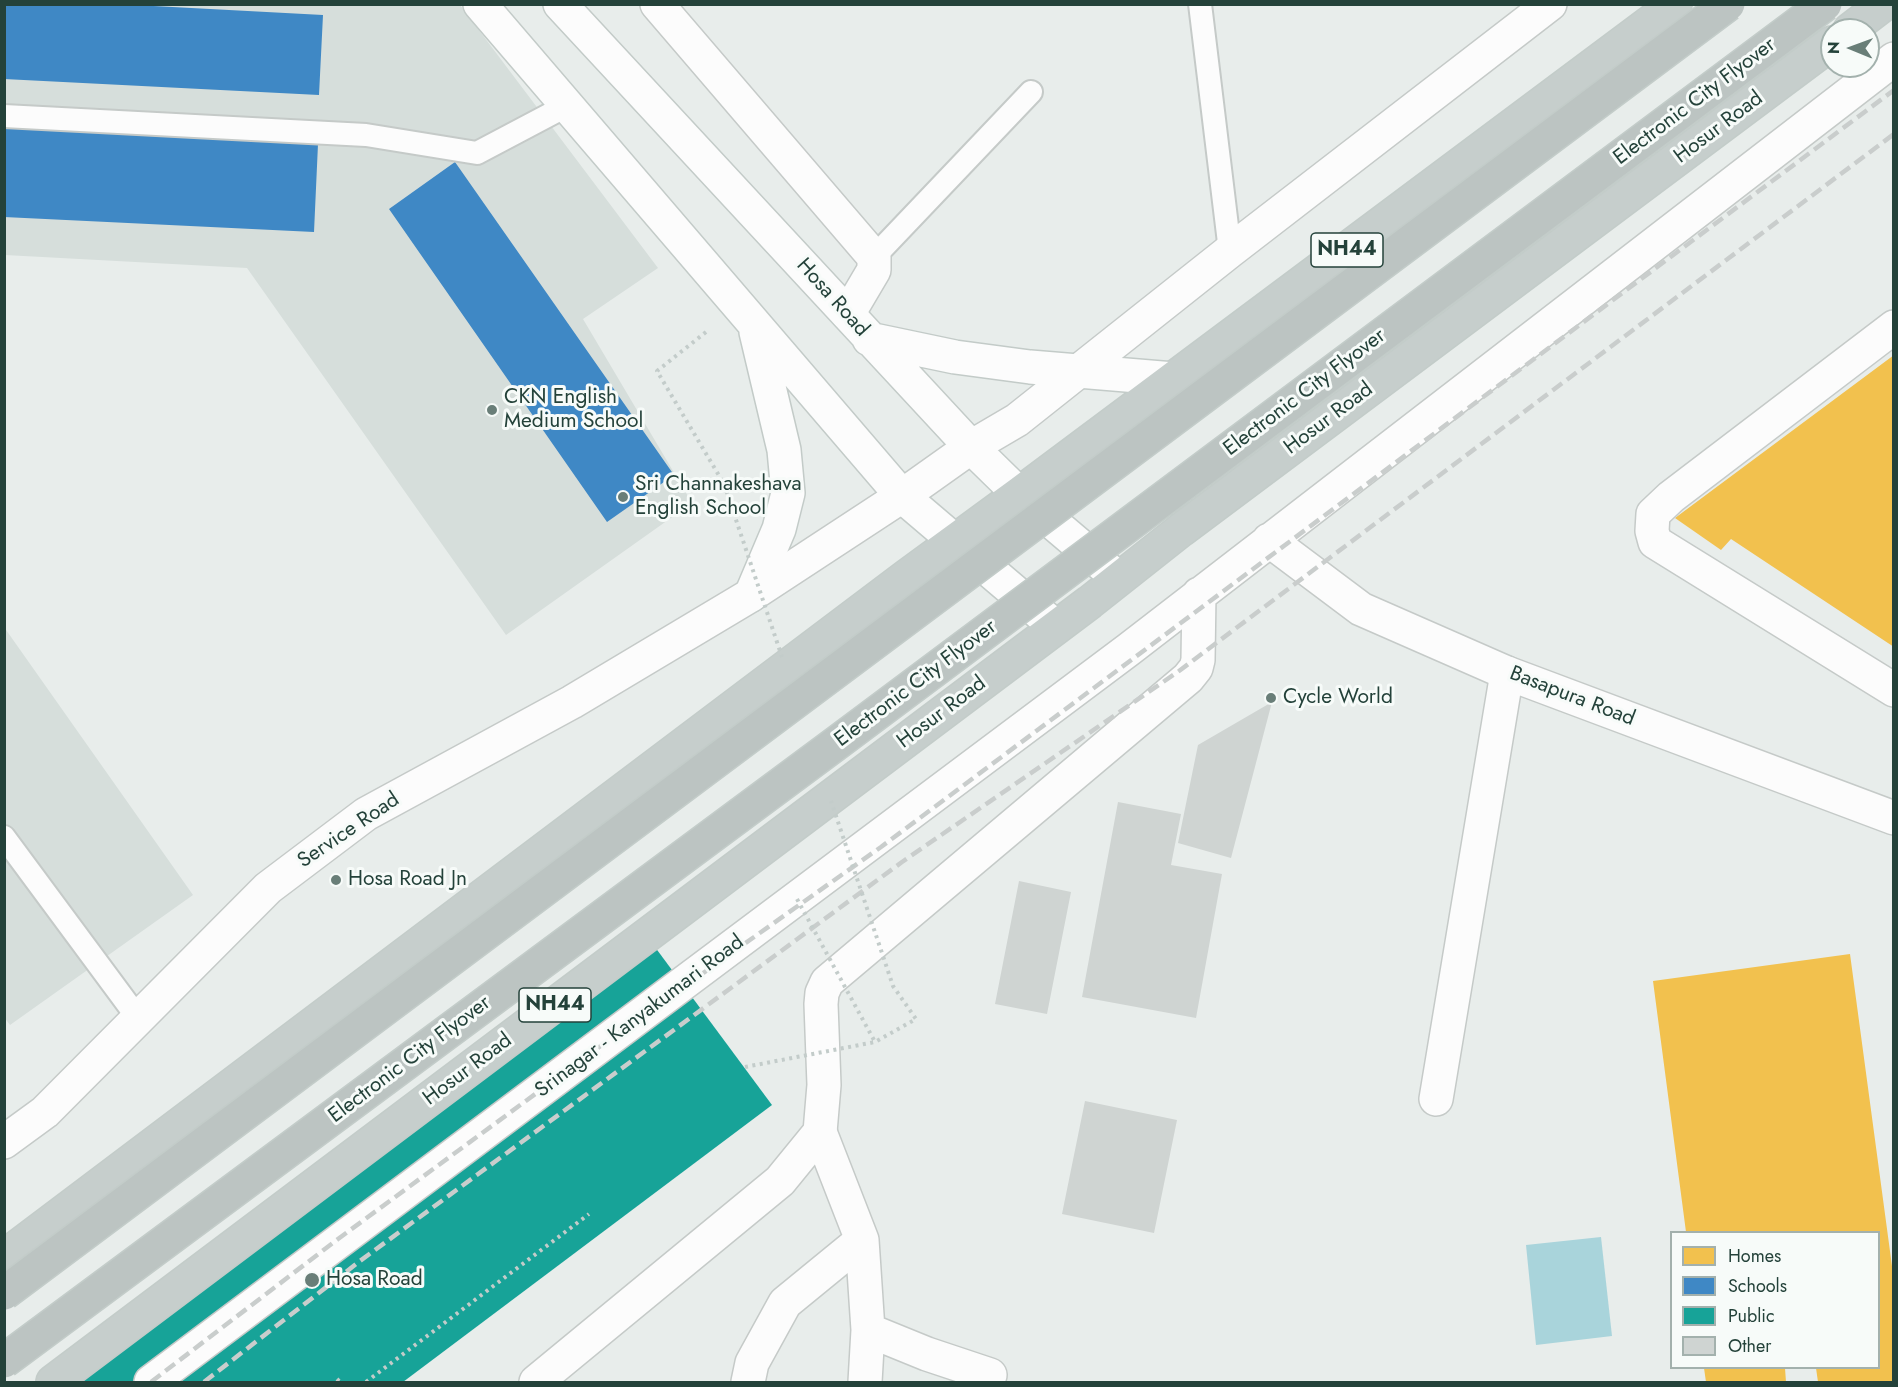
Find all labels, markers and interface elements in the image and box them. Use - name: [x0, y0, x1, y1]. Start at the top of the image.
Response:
- north arrow: [1820, 18, 1880, 78]
- street label: Electronic City Flyover: [1609, 33, 1781, 171]
- text: N: [1822, 41, 1845, 54]
- street label: Hosur Road: [1670, 86, 1768, 170]
- road number: NH44: [1311, 233, 1383, 267]
- street label: Hosa Road: [790, 254, 874, 342]
- street label: Electronic City Flyover: [1219, 324, 1391, 462]
- street label: Hosur Road: [1280, 377, 1378, 461]
- place label: CKN English Medium School: [504, 385, 643, 435]
- marker: CKN English Medium School: [485, 403, 499, 417]
- place label: Sri Channakeshava English School: [635, 472, 802, 522]
- marker: Sri Channakeshava English School: [616, 490, 630, 504]
- street label: Electronic City Flyover: [830, 615, 1002, 753]
- street label: Basapura Road: [1506, 662, 1638, 732]
- street label: Hosur Road: [893, 671, 991, 755]
- place label: Cycle World: [1283, 685, 1393, 711]
- marker: Cycle World: [1264, 691, 1278, 705]
- street label: Service Road: [293, 788, 405, 874]
- place label: Hosa Road Jn: [348, 867, 467, 893]
- marker: Hosa Road Jn: [329, 873, 343, 887]
- street label: Srinagar - Kanyakumari Road: [531, 930, 749, 1104]
- road number: NH44: [519, 988, 591, 1022]
- street label: Electronic City Flyover: [324, 991, 496, 1129]
- street label: Hosur Road: [419, 1028, 517, 1112]
- legend: [1670, 1231, 1880, 1369]
- text: Homes: [1728, 1243, 1781, 1269]
- place label: Hosa Road: [326, 1267, 423, 1293]
- marker: Hosa Road: [303, 1271, 321, 1289]
- text: Schools: [1728, 1273, 1787, 1299]
- text: Public: [1728, 1303, 1775, 1329]
- text: Other: [1728, 1333, 1771, 1359]

